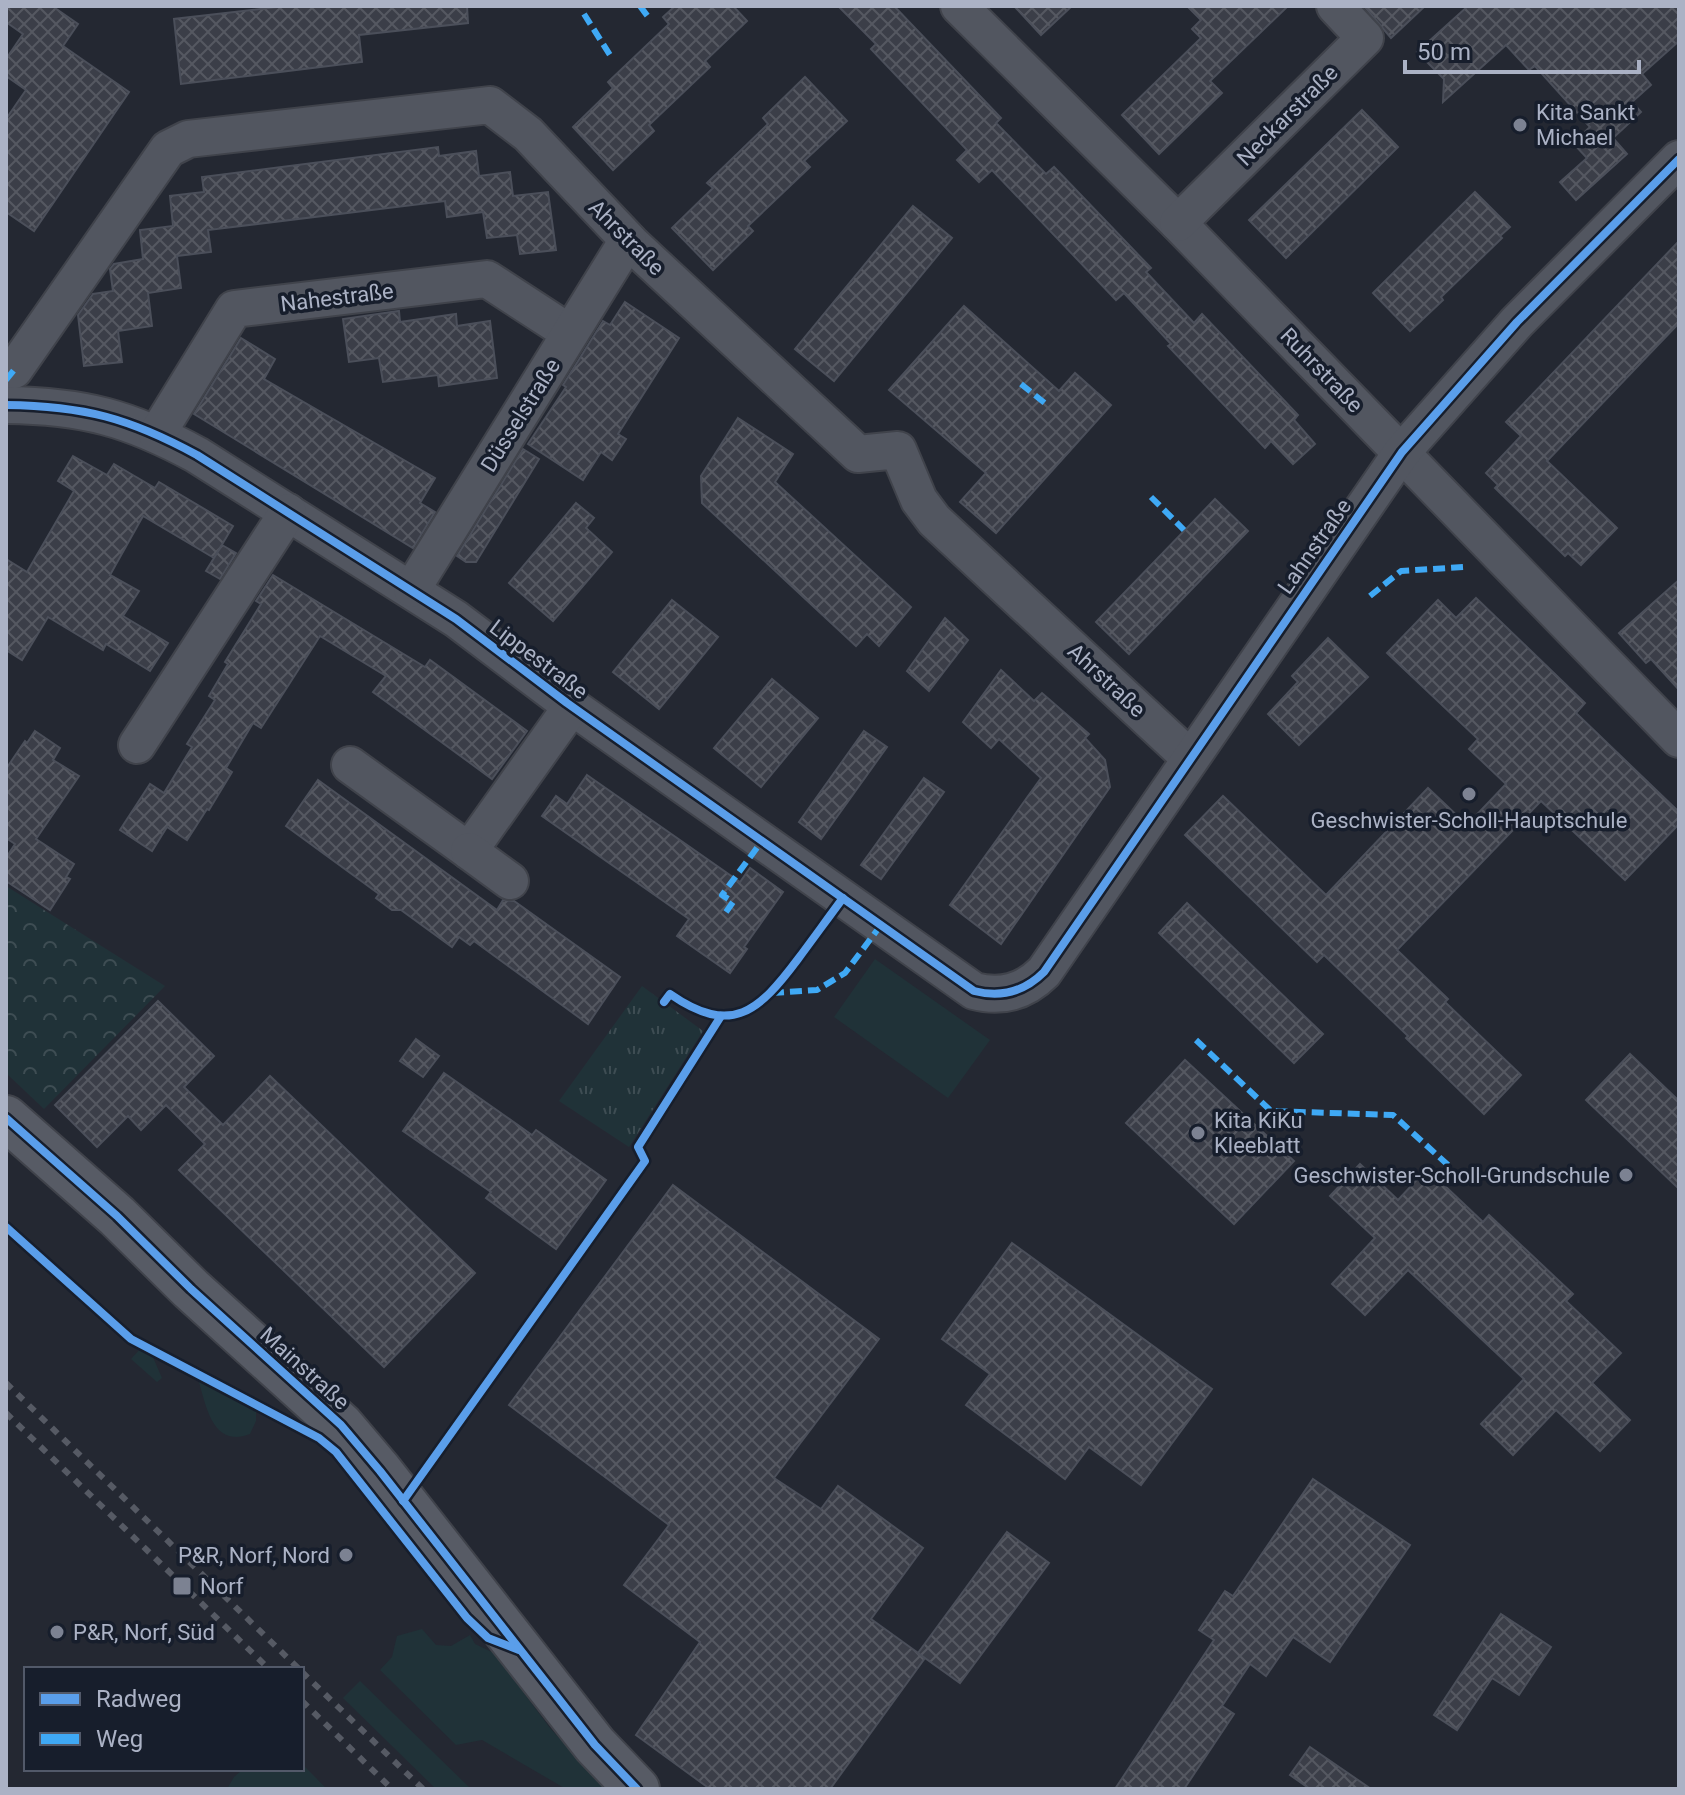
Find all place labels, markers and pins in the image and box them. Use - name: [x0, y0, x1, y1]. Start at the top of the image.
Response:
- place label: Kita Sankt Michael: [1536, 100, 1635, 150]
- marker: Kita Sankt Michael: [1511, 116, 1529, 134]
- marker: Geschwister-Scholl-Hauptschule: [1460, 785, 1478, 803]
- place label: Geschwister-Scholl-Hauptschule: [1311, 808, 1627, 833]
- place label: Kita KiKu Kleeblatt: [1214, 1108, 1303, 1158]
- marker: Kita KiKu Kleeblatt: [1189, 1124, 1207, 1142]
- place label: Geschwister-Scholl-Grundschule: [1293, 1163, 1610, 1188]
- marker: Geschwister-Scholl-Grundschule: [1617, 1166, 1635, 1184]
- place label: P&R, Norf, Nord: [178, 1543, 330, 1568]
- marker: P&R, Norf, Nord: [337, 1546, 355, 1564]
- place label: Norf: [200, 1574, 244, 1599]
- marker: Norf: [171, 1575, 193, 1597]
- place label: P&R, Norf, Süd: [73, 1620, 215, 1645]
- marker: P&R, Norf, Süd: [48, 1623, 66, 1641]

